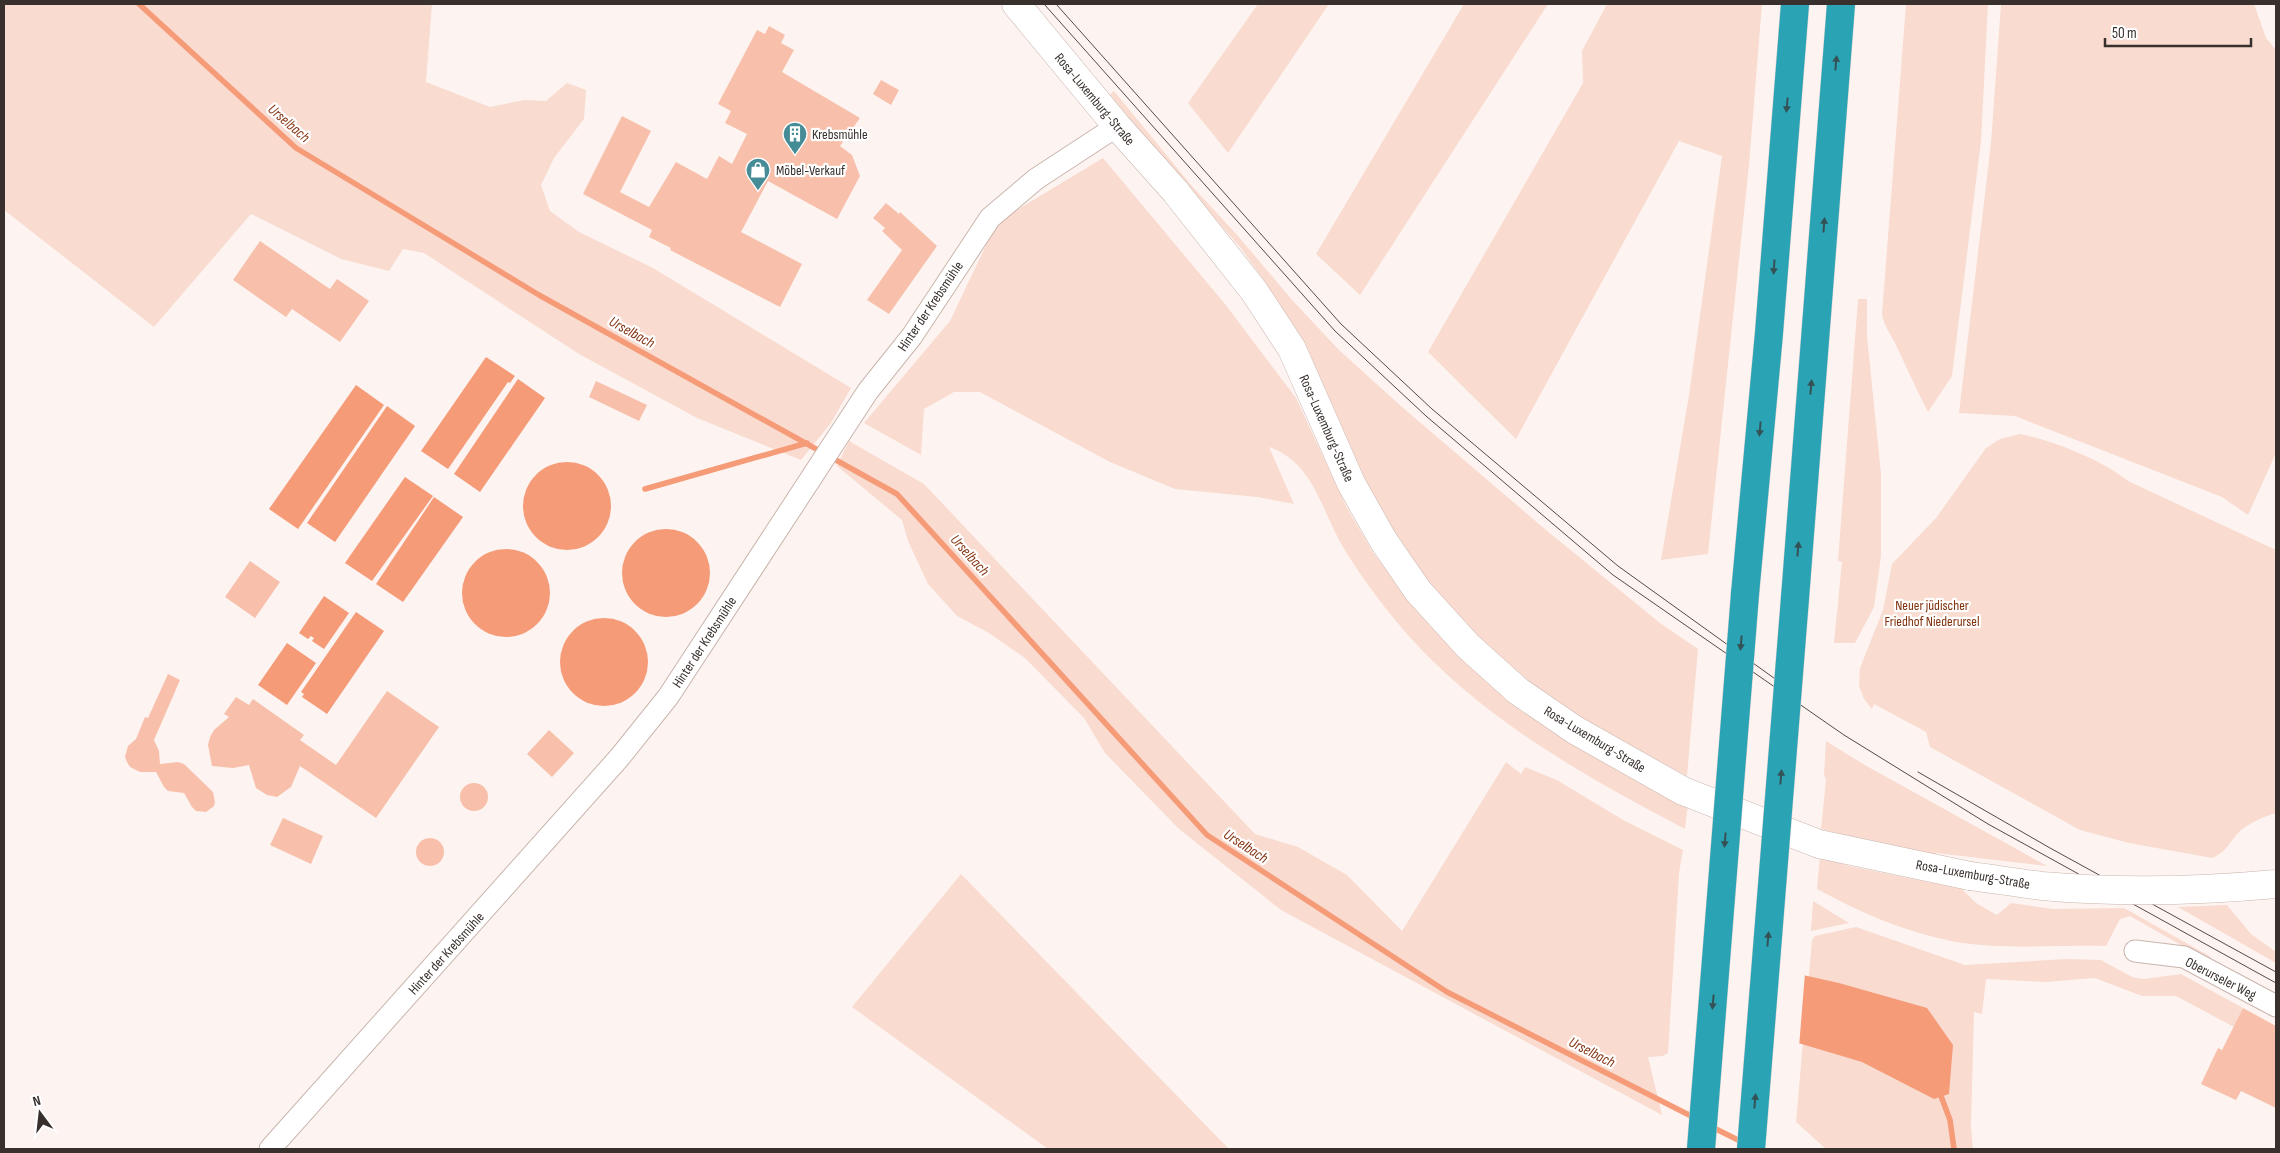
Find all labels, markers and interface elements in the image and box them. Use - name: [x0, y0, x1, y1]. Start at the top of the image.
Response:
- scale bar: [2105, 15, 2251, 47]
- text: 50 m: [2112, 24, 2137, 43]
- street label: Rosa-Luxemburg-Straße: [1051, 50, 1138, 149]
- one-way arrow: [1833, 55, 1841, 71]
- one-way arrow: [1783, 97, 1791, 113]
- water label: Urselbach: [264, 100, 314, 147]
- building icon: Krebsmühle: [782, 121, 808, 155]
- place label: Krebsmühle: [812, 126, 868, 143]
- shop icon: Möbel-Verkauf: [745, 157, 771, 191]
- place label: Möbel-Verkauf: [776, 162, 846, 179]
- one-way arrow: [1820, 217, 1828, 233]
- street label: Hinter der Krebsmühle: [894, 258, 967, 355]
- one-way arrow: [1770, 259, 1778, 275]
- water label: Urselbach: [605, 312, 658, 353]
- street label: Rosa-Luxemburg-Straße: [1295, 372, 1358, 484]
- one-way arrow: [1808, 379, 1816, 395]
- one-way arrow: [1756, 421, 1764, 437]
- water label: Urselbach: [946, 531, 993, 580]
- one-way arrow: [1795, 541, 1803, 557]
- street label: Hinter der Krebsmühle: [669, 594, 740, 691]
- park label: Neuer jüdischer Friedhof Niederursel: [1884, 597, 1980, 630]
- one-way arrow: [1737, 635, 1745, 651]
- street label: Rosa-Luxemburg-Straße: [1541, 702, 1649, 776]
- one-way arrow: [1777, 768, 1785, 784]
- water label: Urselbach: [1220, 825, 1272, 868]
- one-way arrow: [1721, 832, 1729, 848]
- street label: Rosa-Luxemburg-Straße: [1915, 856, 2031, 893]
- street label: Hinter der Krebsmühle: [405, 909, 488, 998]
- one-way arrow: [1764, 930, 1772, 946]
- street label: Oberurseler Weg: [2182, 953, 2259, 1004]
- one-way arrow: [1708, 994, 1716, 1010]
- water label: Urselbach: [1565, 1033, 1618, 1072]
- north arrow: [15, 1088, 65, 1138]
- text: N: [31, 1092, 43, 1110]
- one-way arrow: [1751, 1092, 1759, 1108]

